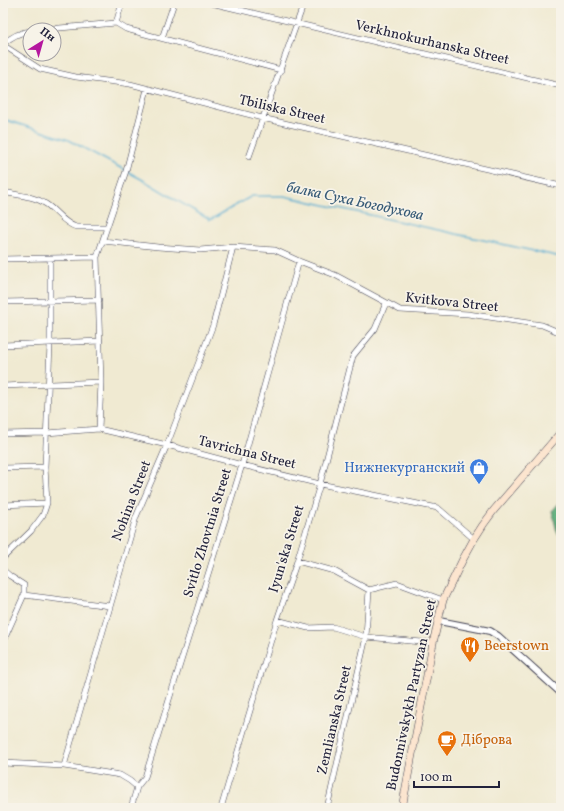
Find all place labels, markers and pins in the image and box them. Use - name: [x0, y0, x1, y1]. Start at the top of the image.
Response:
- shop icon: Нижнекурганский: [468, 457, 490, 485]
- place label: Нижнекурганский: [344, 459, 465, 478]
- restaurant icon: Beerstown: [459, 635, 481, 663]
- place label: Beerstown: [484, 637, 549, 656]
- cafe icon: Діброва: [436, 729, 458, 757]
- place label: Діброва: [461, 731, 512, 750]

